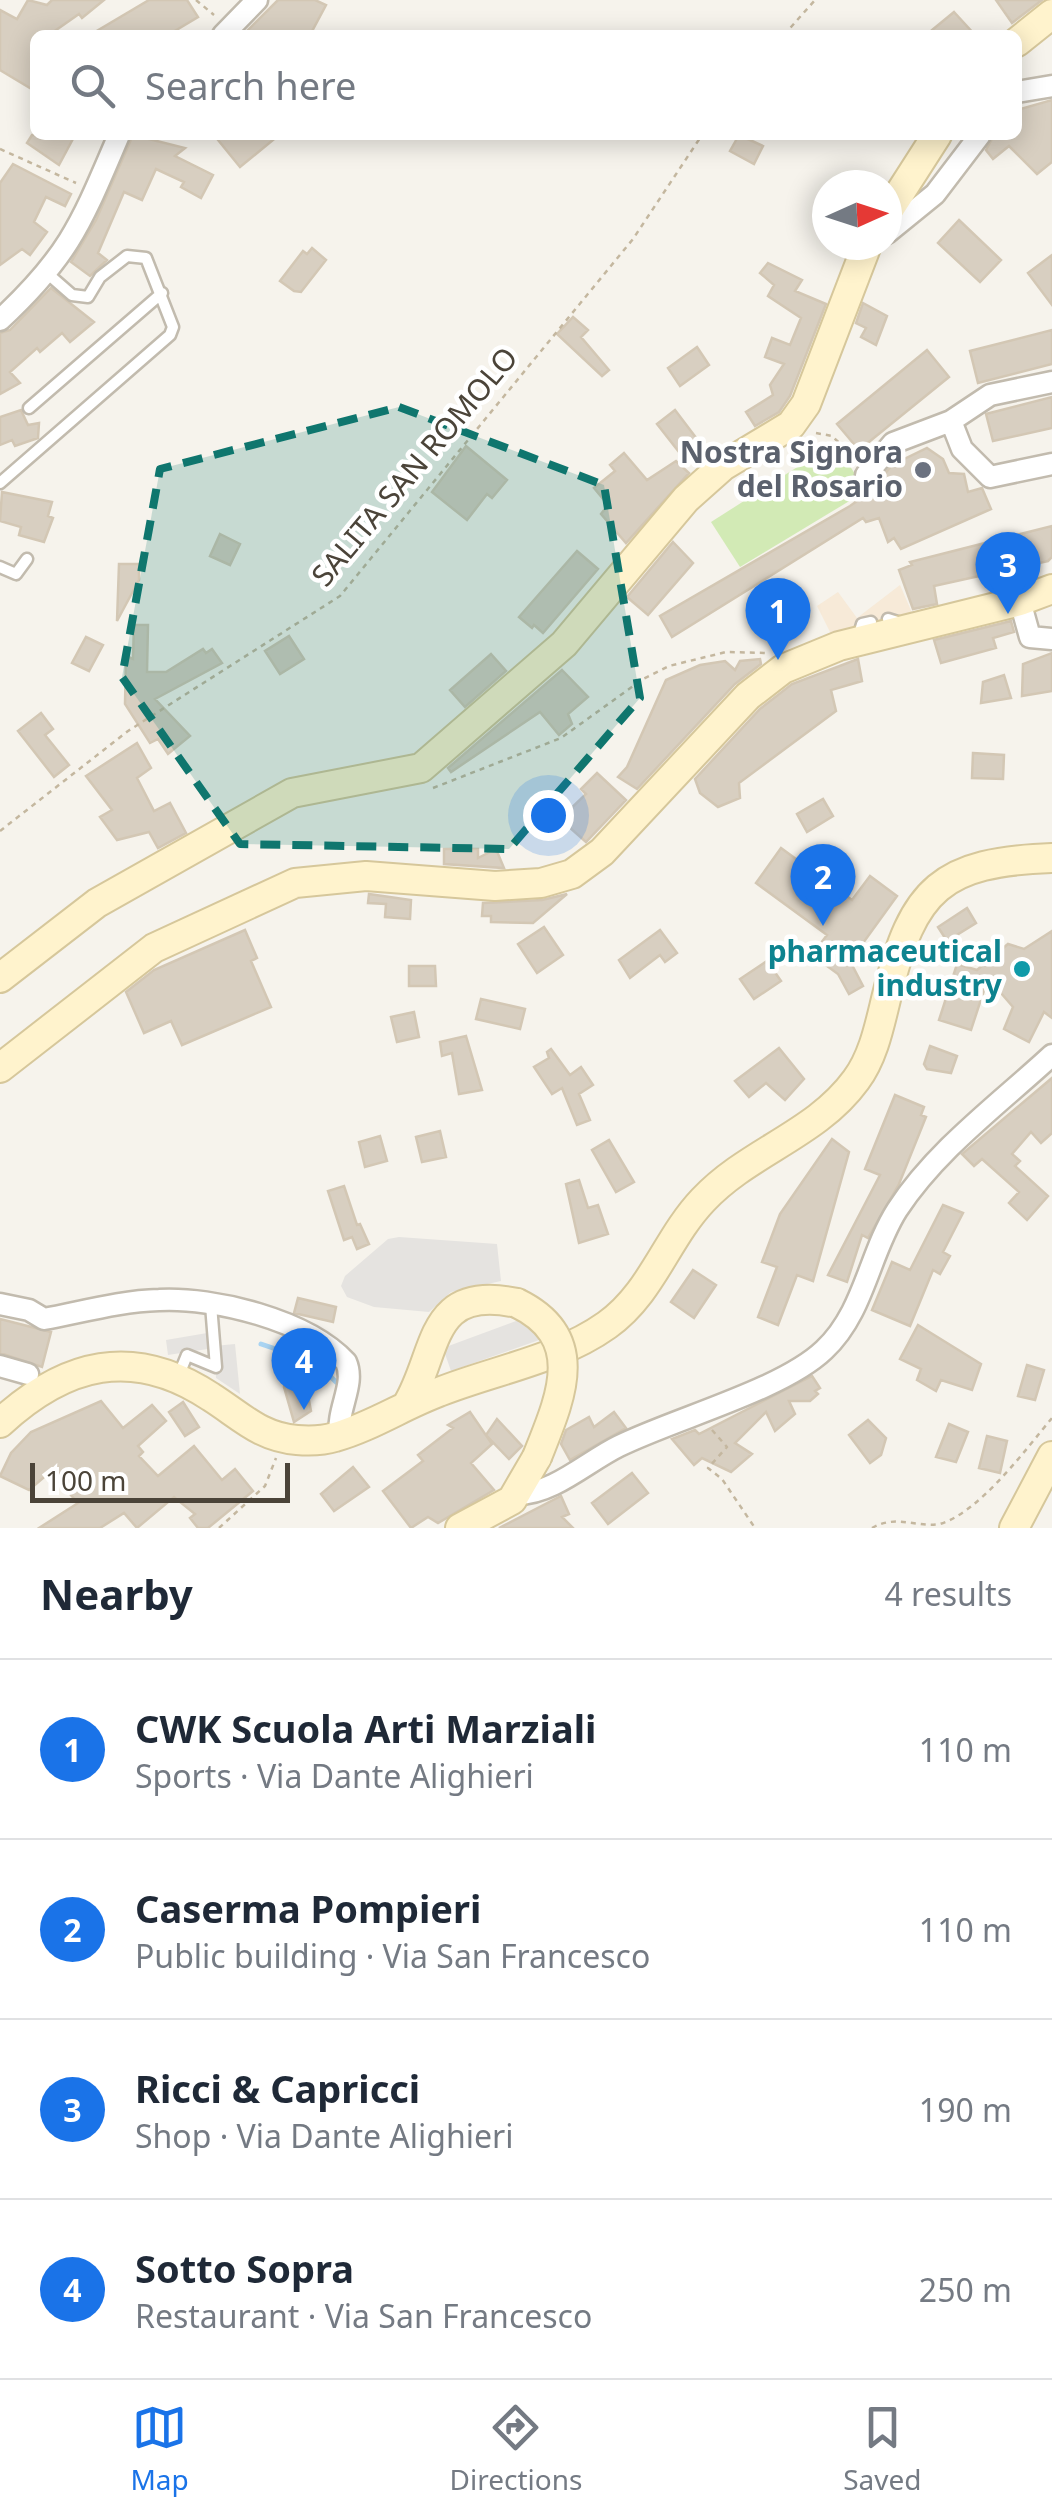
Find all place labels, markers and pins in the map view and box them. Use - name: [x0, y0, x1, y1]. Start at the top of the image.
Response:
- place label: Nostra Signora del Rosario: [680, 431, 903, 506]
- marker: Nostra Signora del Rosario: [912, 459, 934, 481]
- pin: 3: [976, 532, 1040, 614]
- pin: 1: [746, 578, 810, 660]
- pin: 2: [790, 844, 856, 926]
- place label: pharmaceutical industry: [768, 930, 1003, 1005]
- marker: pharmaceutical industry: [1011, 958, 1033, 980]
- pin: 4: [272, 1328, 336, 1410]

